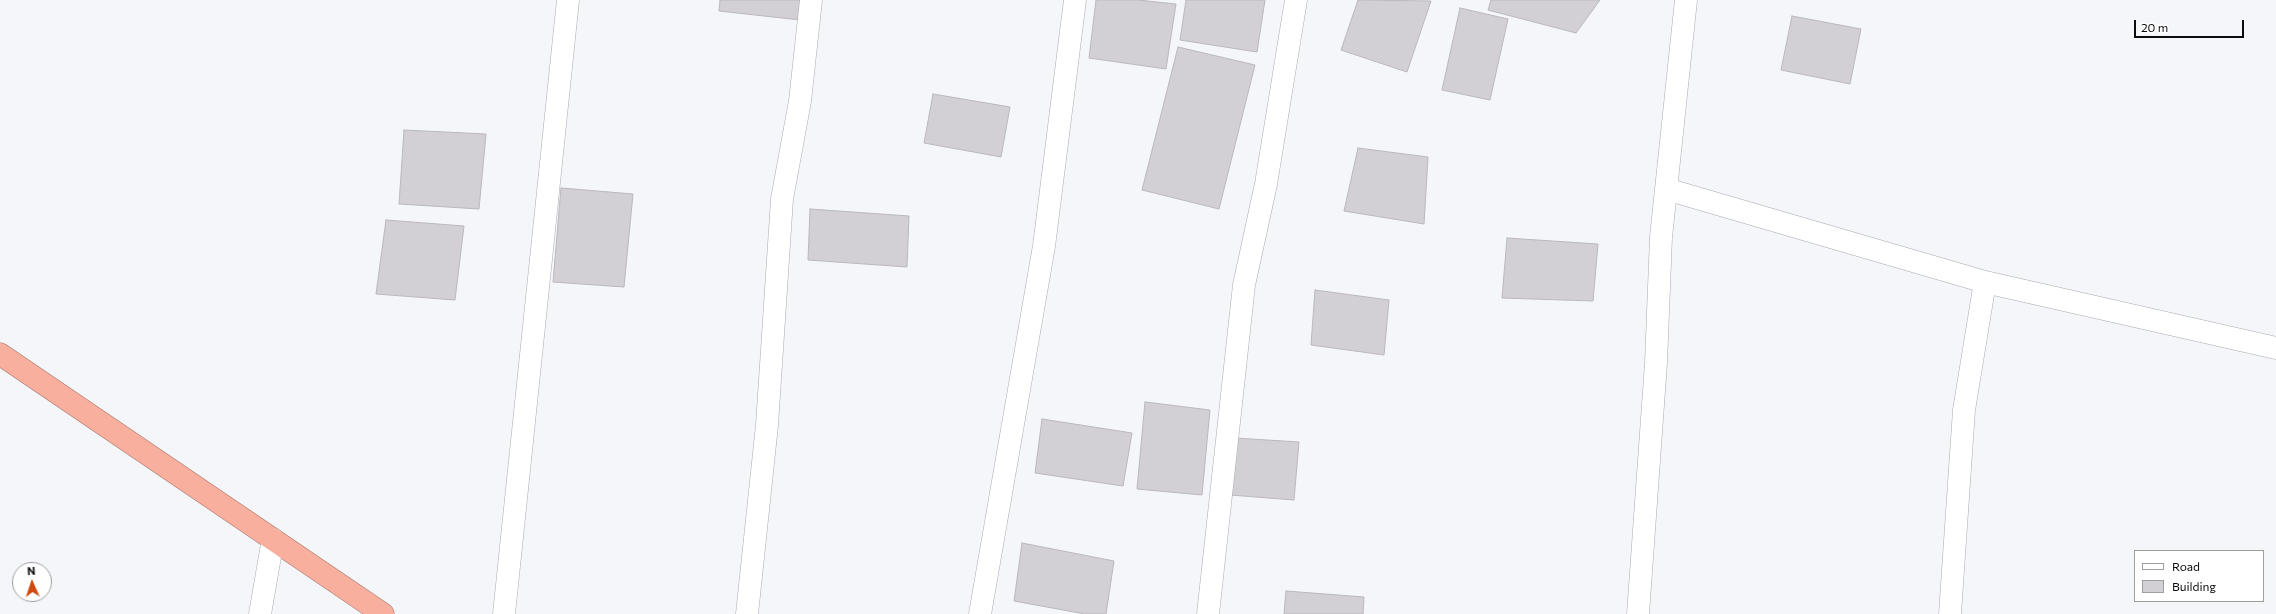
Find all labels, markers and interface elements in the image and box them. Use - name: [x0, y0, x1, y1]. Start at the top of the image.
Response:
- scale bar: [2136, 12, 2246, 38]
- text: 20 m: [2141, 20, 2168, 34]
- legend: [2134, 550, 2264, 602]
- text: Road: [2172, 559, 2200, 573]
- north arrow: [12, 562, 52, 602]
- text: N: [27, 564, 36, 577]
- text: Building: [2172, 579, 2216, 593]

